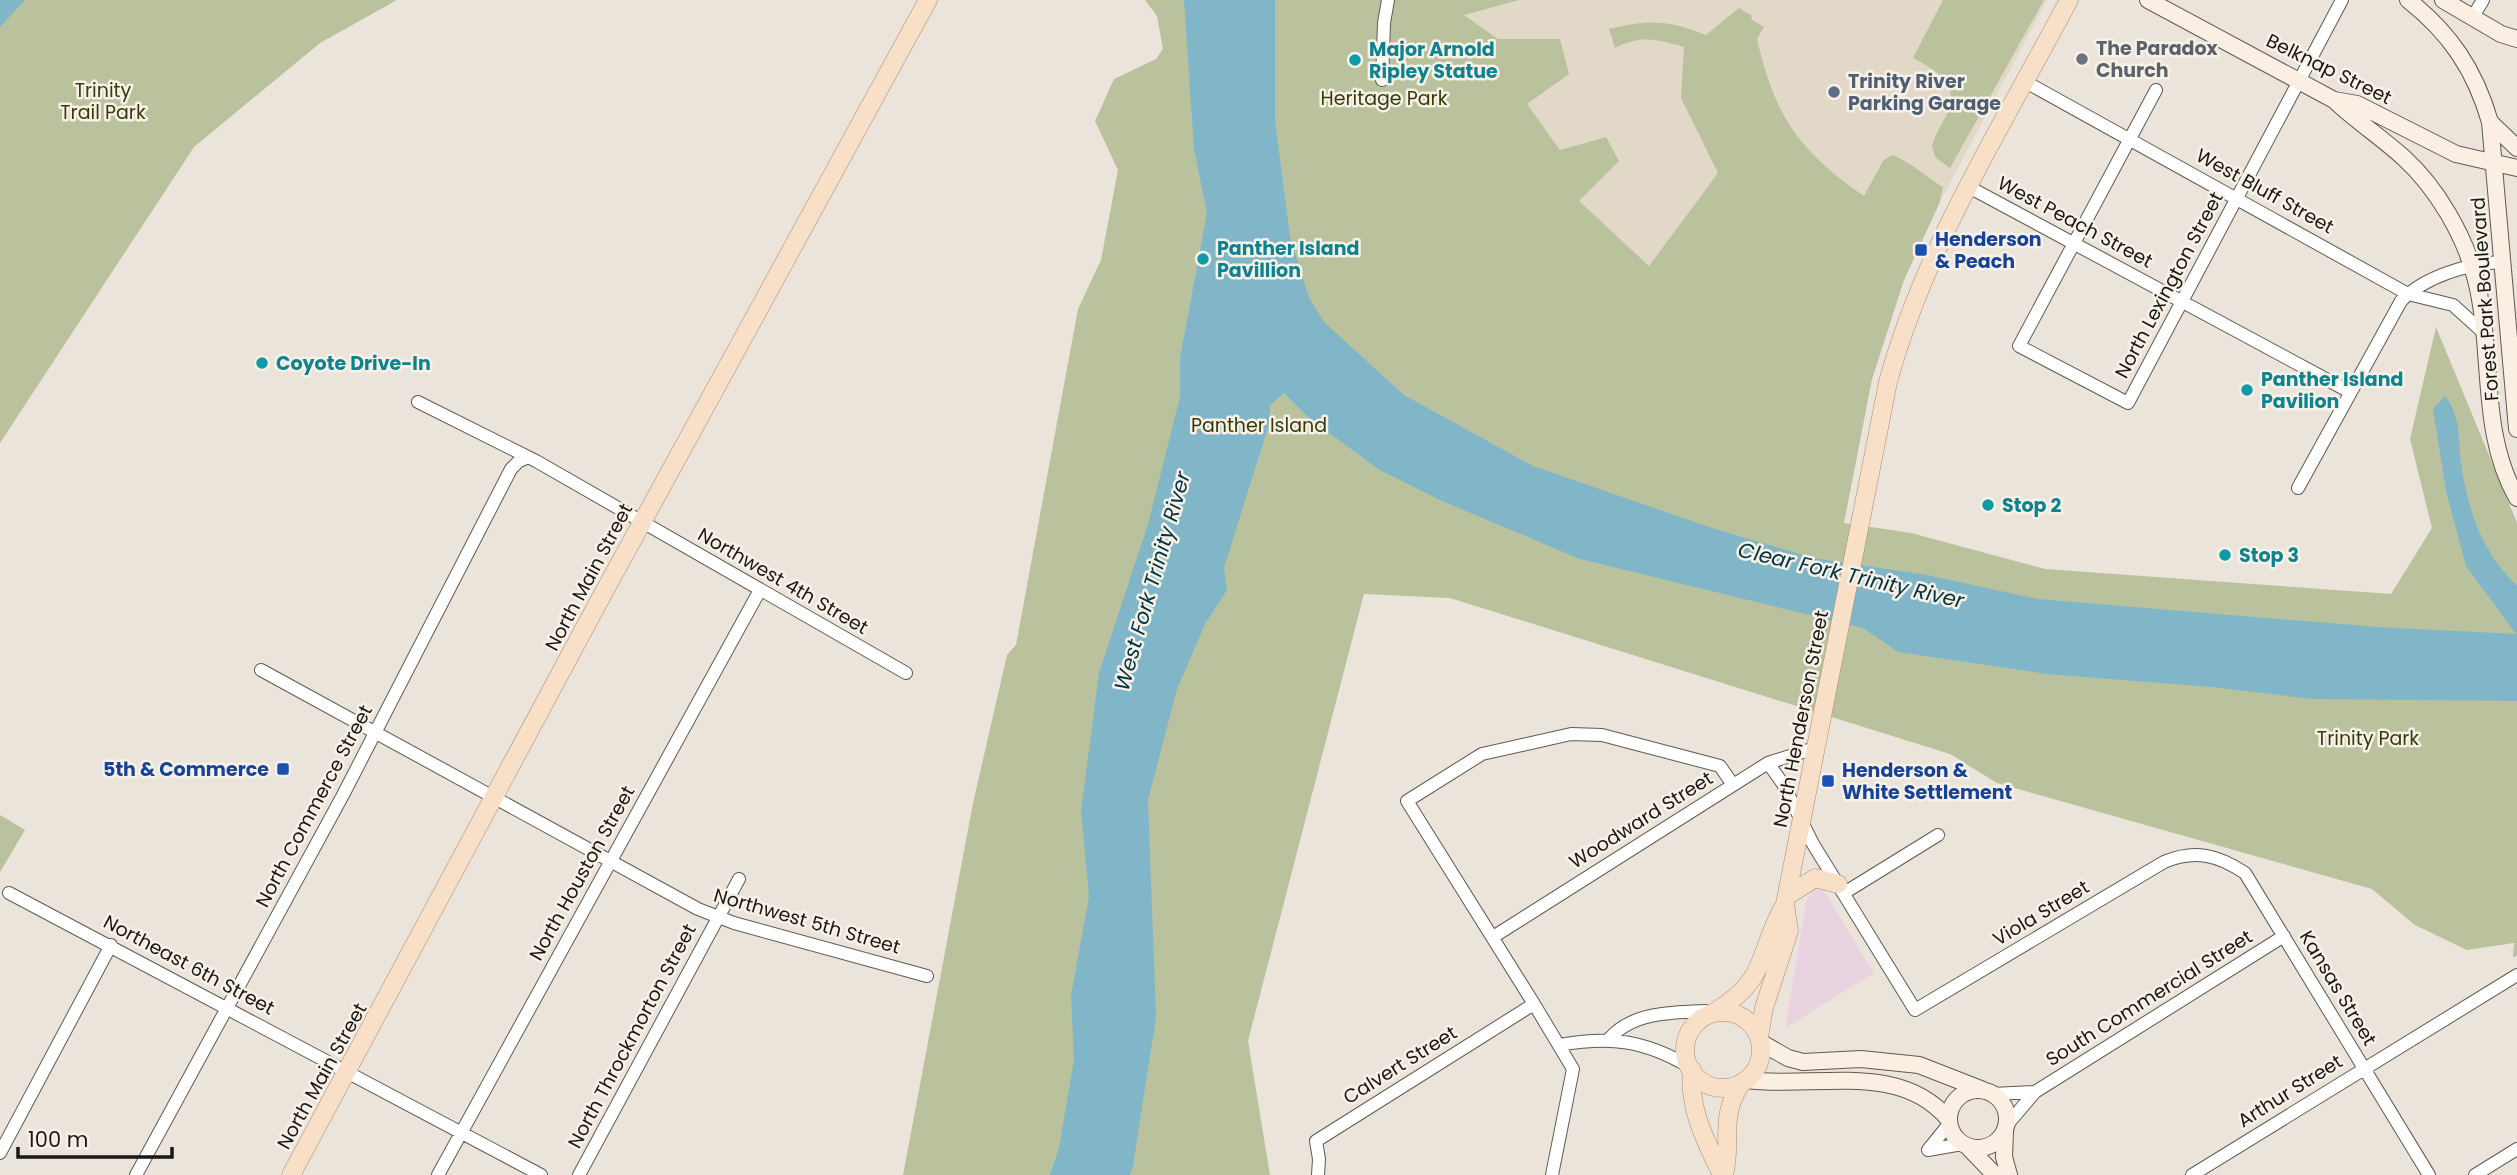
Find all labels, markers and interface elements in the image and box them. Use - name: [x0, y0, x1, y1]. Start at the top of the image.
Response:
- street label: Belknap Street: [2262, 27, 2396, 111]
- place label: The Paradox Church: [2096, 35, 2219, 84]
- place label: Major Arnold Ripley Statue: [1369, 36, 1498, 85]
- marker: The Paradox Church: [2074, 51, 2090, 67]
- marker: Major Arnold Ripley Statue: [1347, 52, 1363, 68]
- place label: Trinity River Parking Garage: [1848, 68, 2001, 117]
- park label: Trinity Trail Park: [60, 77, 146, 126]
- marker: Trinity River Parking Garage: [1826, 84, 1842, 100]
- park label: Heritage Park: [1321, 85, 1448, 112]
- street label: West Bluff Street: [2191, 142, 2339, 240]
- street label: West Peach Street: [1993, 170, 2157, 274]
- street label: North Lexington Street: [2108, 187, 2230, 383]
- street label: Forest Park Boulevard: [2464, 196, 2506, 402]
- place label: Henderson & Peach: [1935, 226, 2042, 275]
- place label: Panther Island Pavillion: [1217, 235, 1359, 284]
- marker: Henderson & Peach: [1913, 242, 1929, 258]
- marker: Panther Island Pavillion: [1195, 251, 1211, 267]
- place label: Coyote Drive-In: [276, 350, 431, 377]
- marker: Coyote Drive-In: [254, 355, 270, 371]
- place label: Panther Island Pavilion: [2261, 366, 2403, 415]
- marker: Panther Island Pavilion: [2239, 382, 2255, 398]
- park label: Panther Island: [1191, 412, 1327, 439]
- water label: West Fork Trinity River: [1107, 467, 1197, 694]
- place label: Stop 2: [2002, 492, 2061, 519]
- marker: Stop 2: [1980, 497, 1996, 513]
- street label: North Main Street: [539, 498, 639, 656]
- street label: Northwest 4th Street: [693, 521, 873, 641]
- water label: Clear Fork Trinity River: [1735, 535, 1968, 615]
- place label: Stop 3: [2239, 542, 2299, 569]
- marker: Stop 3: [2217, 547, 2233, 563]
- street label: North Henderson Street: [1767, 608, 1835, 830]
- street label: North Commerce Street: [249, 700, 379, 912]
- park label: Trinity Park: [2317, 725, 2419, 752]
- place label: 5th & Commerce: [103, 756, 269, 783]
- place label: Henderson & White Settlement: [1842, 757, 2013, 806]
- marker: 5th & Commerce: [275, 761, 291, 777]
- street label: Woodward Street: [1564, 765, 1718, 875]
- marker: Henderson & White Settlement: [1820, 773, 1836, 789]
- street label: North Houston Street: [523, 781, 641, 965]
- street label: Viola Street: [1988, 874, 2094, 952]
- street label: Northwest 5th Street: [711, 881, 903, 961]
- street label: Northeast 6th Street: [99, 908, 279, 1022]
- street label: North Throckmorton Street: [561, 919, 703, 1153]
- street label: South Commercial Street: [2041, 923, 2258, 1073]
- street label: Kansas Street: [2293, 925, 2383, 1051]
- street label: North Main Street: [271, 998, 373, 1154]
- street label: Calvert Street: [1338, 1019, 1462, 1111]
- street label: Arthur Street: [2232, 1048, 2348, 1134]
- scale bar: [18, 1116, 172, 1160]
- text: 100 m: [28, 1125, 88, 1154]

